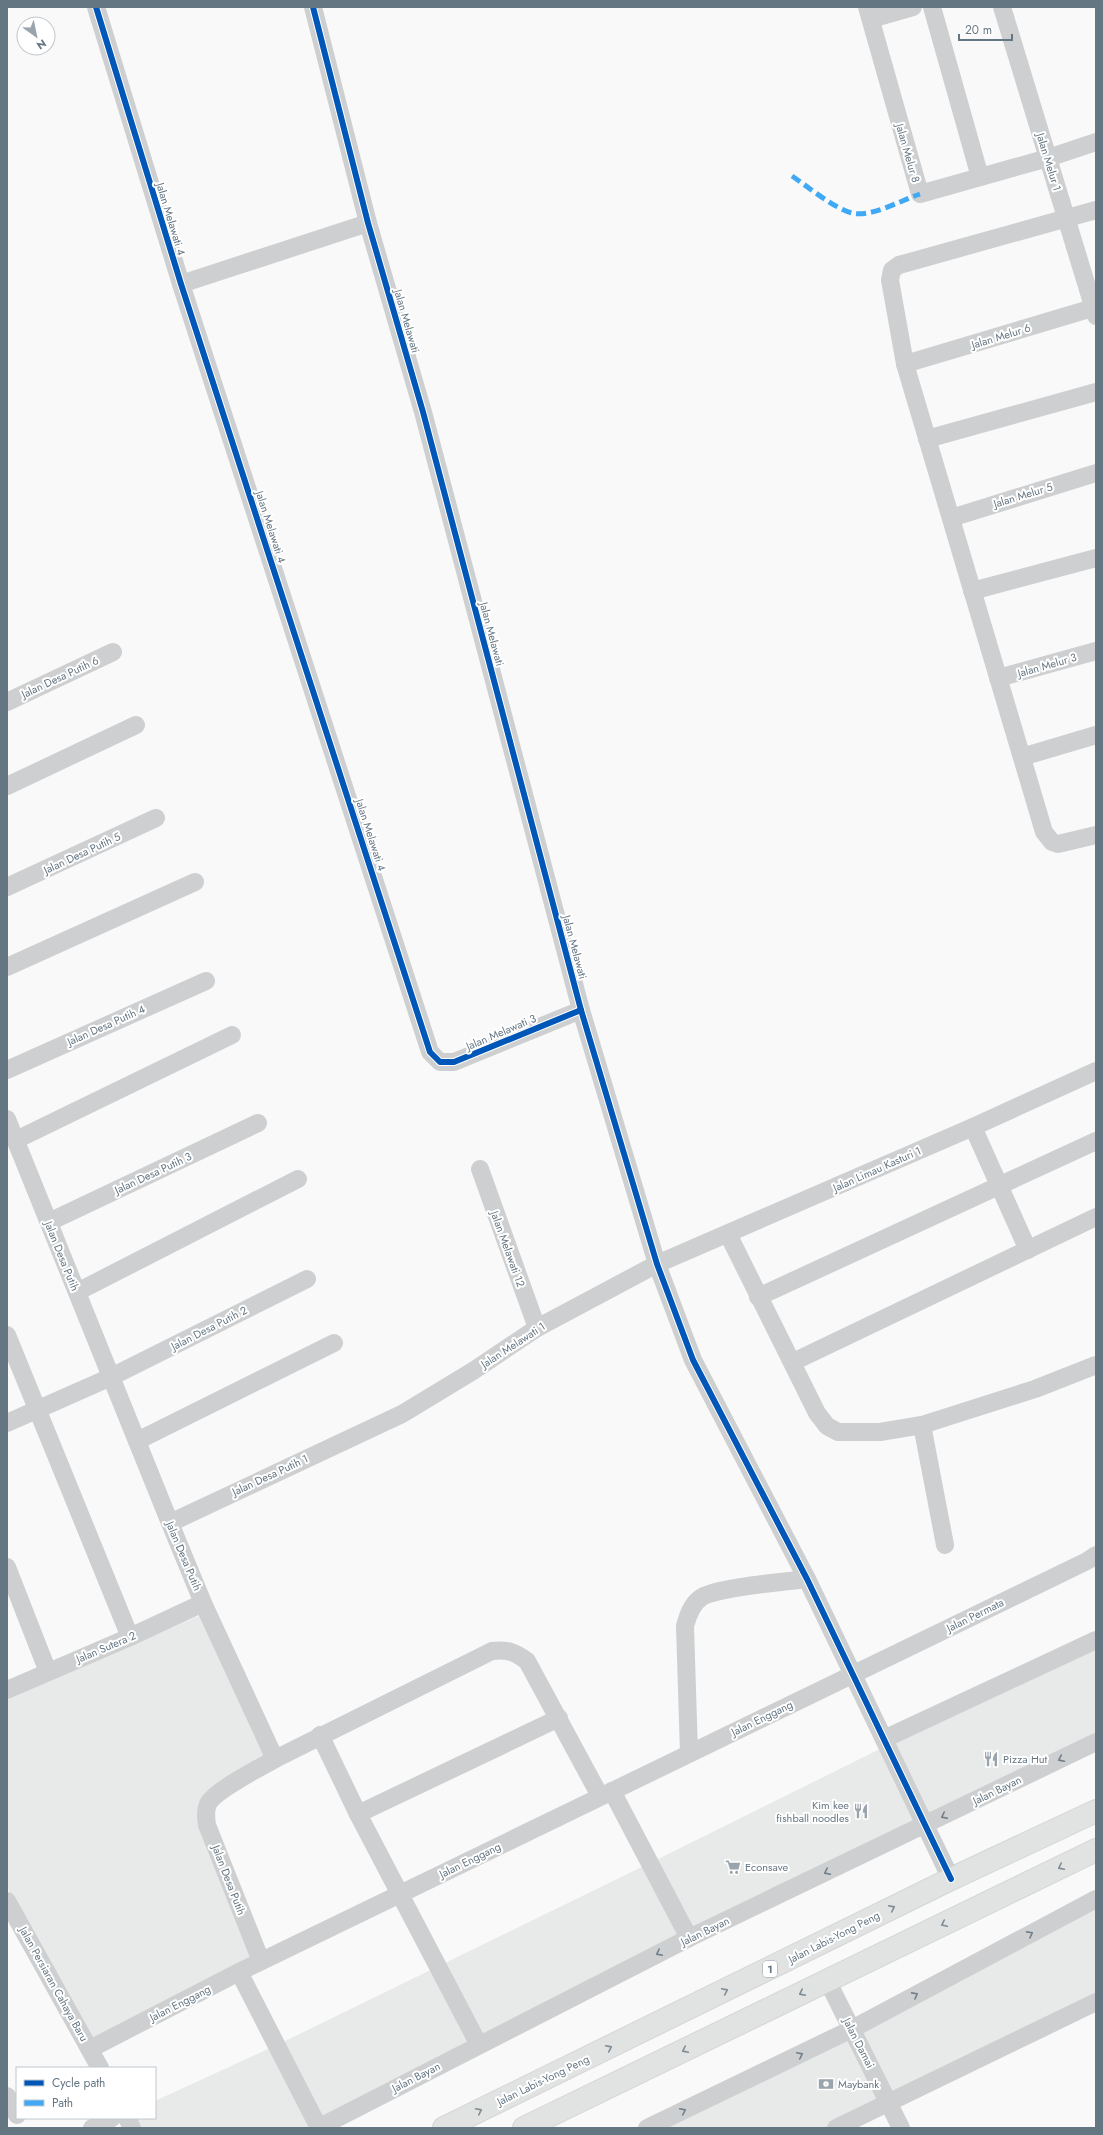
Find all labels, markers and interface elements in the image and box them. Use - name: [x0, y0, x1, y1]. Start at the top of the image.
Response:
- north arrow: [16, 16, 56, 56]
- scale bar: [959, 16, 1012, 42]
- text: 20 m: [965, 21, 992, 39]
- text: N: [33, 35, 49, 53]
- street label: Jalan Melur 8: [891, 120, 924, 184]
- street label: Jalan Melur 1: [1032, 129, 1065, 193]
- street label: Jalan Melawati 4: [152, 179, 190, 258]
- street label: Jalan Melawati: [390, 285, 424, 355]
- street label: Jalan Melur 6: [968, 319, 1033, 353]
- street label: Jalan Melur 5: [990, 478, 1054, 512]
- street label: Jalan Melawati 4: [251, 487, 290, 566]
- street label: Jalan Melawati: [475, 598, 508, 668]
- street label: Jalan Melur 3: [1014, 649, 1078, 682]
- street label: Jalan Desa Putih 6: [17, 652, 101, 703]
- street label: Jalan Melawati 4: [351, 795, 390, 874]
- street label: Jalan Desa Putih 5: [39, 828, 123, 879]
- street label: Jalan Melawati: [558, 911, 591, 981]
- street label: Jalan Desa Putih 4: [63, 1000, 148, 1050]
- street label: Jalan Melawati 3: [462, 1010, 539, 1055]
- street label: Jalan Limau Kasturi 1: [829, 1142, 924, 1196]
- street label: Jalan Desa Putih 3: [110, 1148, 194, 1199]
- street label: Jalan Melawati 12: [486, 1207, 529, 1289]
- street label: Jalan Desa Putih: [40, 1217, 83, 1293]
- street label: Jalan Desa Putih 2: [166, 1302, 250, 1355]
- street label: Jalan Melawati 1: [476, 1318, 548, 1373]
- street label: Jalan Desa Putih 1: [228, 1450, 311, 1500]
- street label: Jalan Desa Putih: [161, 1517, 206, 1593]
- street label: Jalan Permata: [942, 1594, 1006, 1637]
- street label: Jalan Sutera 2: [72, 1627, 138, 1668]
- street label: Jalan Enggang: [727, 1696, 795, 1741]
- restaurant icon: Pizza Hut: [982, 1750, 1000, 1768]
- place label: Pizza Hut: [1003, 1751, 1048, 1767]
- one-way arrow: [1058, 1754, 1065, 1762]
- street label: Jalan Bayan: [968, 1771, 1024, 1809]
- place label: Kim kee fishball noodles: [776, 1797, 850, 1826]
- restaurant icon: Kim kee fishball noodles: [852, 1802, 870, 1820]
- one-way arrow: [941, 1811, 948, 1819]
- street label: Jalan Enggang: [435, 1838, 503, 1883]
- street label: Jalan Desa Putih: [208, 1841, 250, 1917]
- supermarket icon: Econsave: [724, 1858, 742, 1876]
- place label: Econsave: [745, 1859, 788, 1875]
- one-way arrow: [1058, 1862, 1065, 1870]
- one-way arrow: [823, 1867, 831, 1875]
- one-way arrow: [888, 1905, 895, 1913]
- street label: Jalan Labis-Yong Peng: [784, 1907, 883, 1968]
- street label: Jalan Bayan: [676, 1912, 732, 1950]
- one-way arrow: [941, 1919, 949, 1927]
- street label: Jalan Persiaran Cahaya Baru: [15, 1922, 92, 2044]
- one-way arrow: [1026, 1931, 1033, 1939]
- one-way arrow: [656, 1948, 664, 1956]
- road number: 1: [763, 1961, 777, 1977]
- street label: Jalan Enggang: [145, 1981, 213, 2026]
- one-way arrow: [721, 1988, 729, 1996]
- one-way arrow: [799, 1988, 806, 1996]
- one-way arrow: [911, 1993, 919, 2000]
- street label: Jalan Damai: [839, 2013, 879, 2071]
- one-way arrow: [604, 2045, 612, 2053]
- one-way arrow: [682, 2045, 690, 2053]
- street label: Jalan Labis-Yong Peng: [492, 2051, 592, 2110]
- one-way arrow: [795, 2052, 803, 2060]
- street label: Jalan Bayan: [387, 2058, 443, 2097]
- legend: [16, 2067, 156, 2119]
- text: Cycle path: [52, 2074, 105, 2092]
- bank icon: Maybank: [817, 2075, 835, 2093]
- place label: Maybank: [838, 2076, 879, 2092]
- text: Path: [52, 2094, 73, 2112]
- one-way arrow: [475, 2108, 483, 2116]
- one-way arrow: [678, 2108, 686, 2116]

